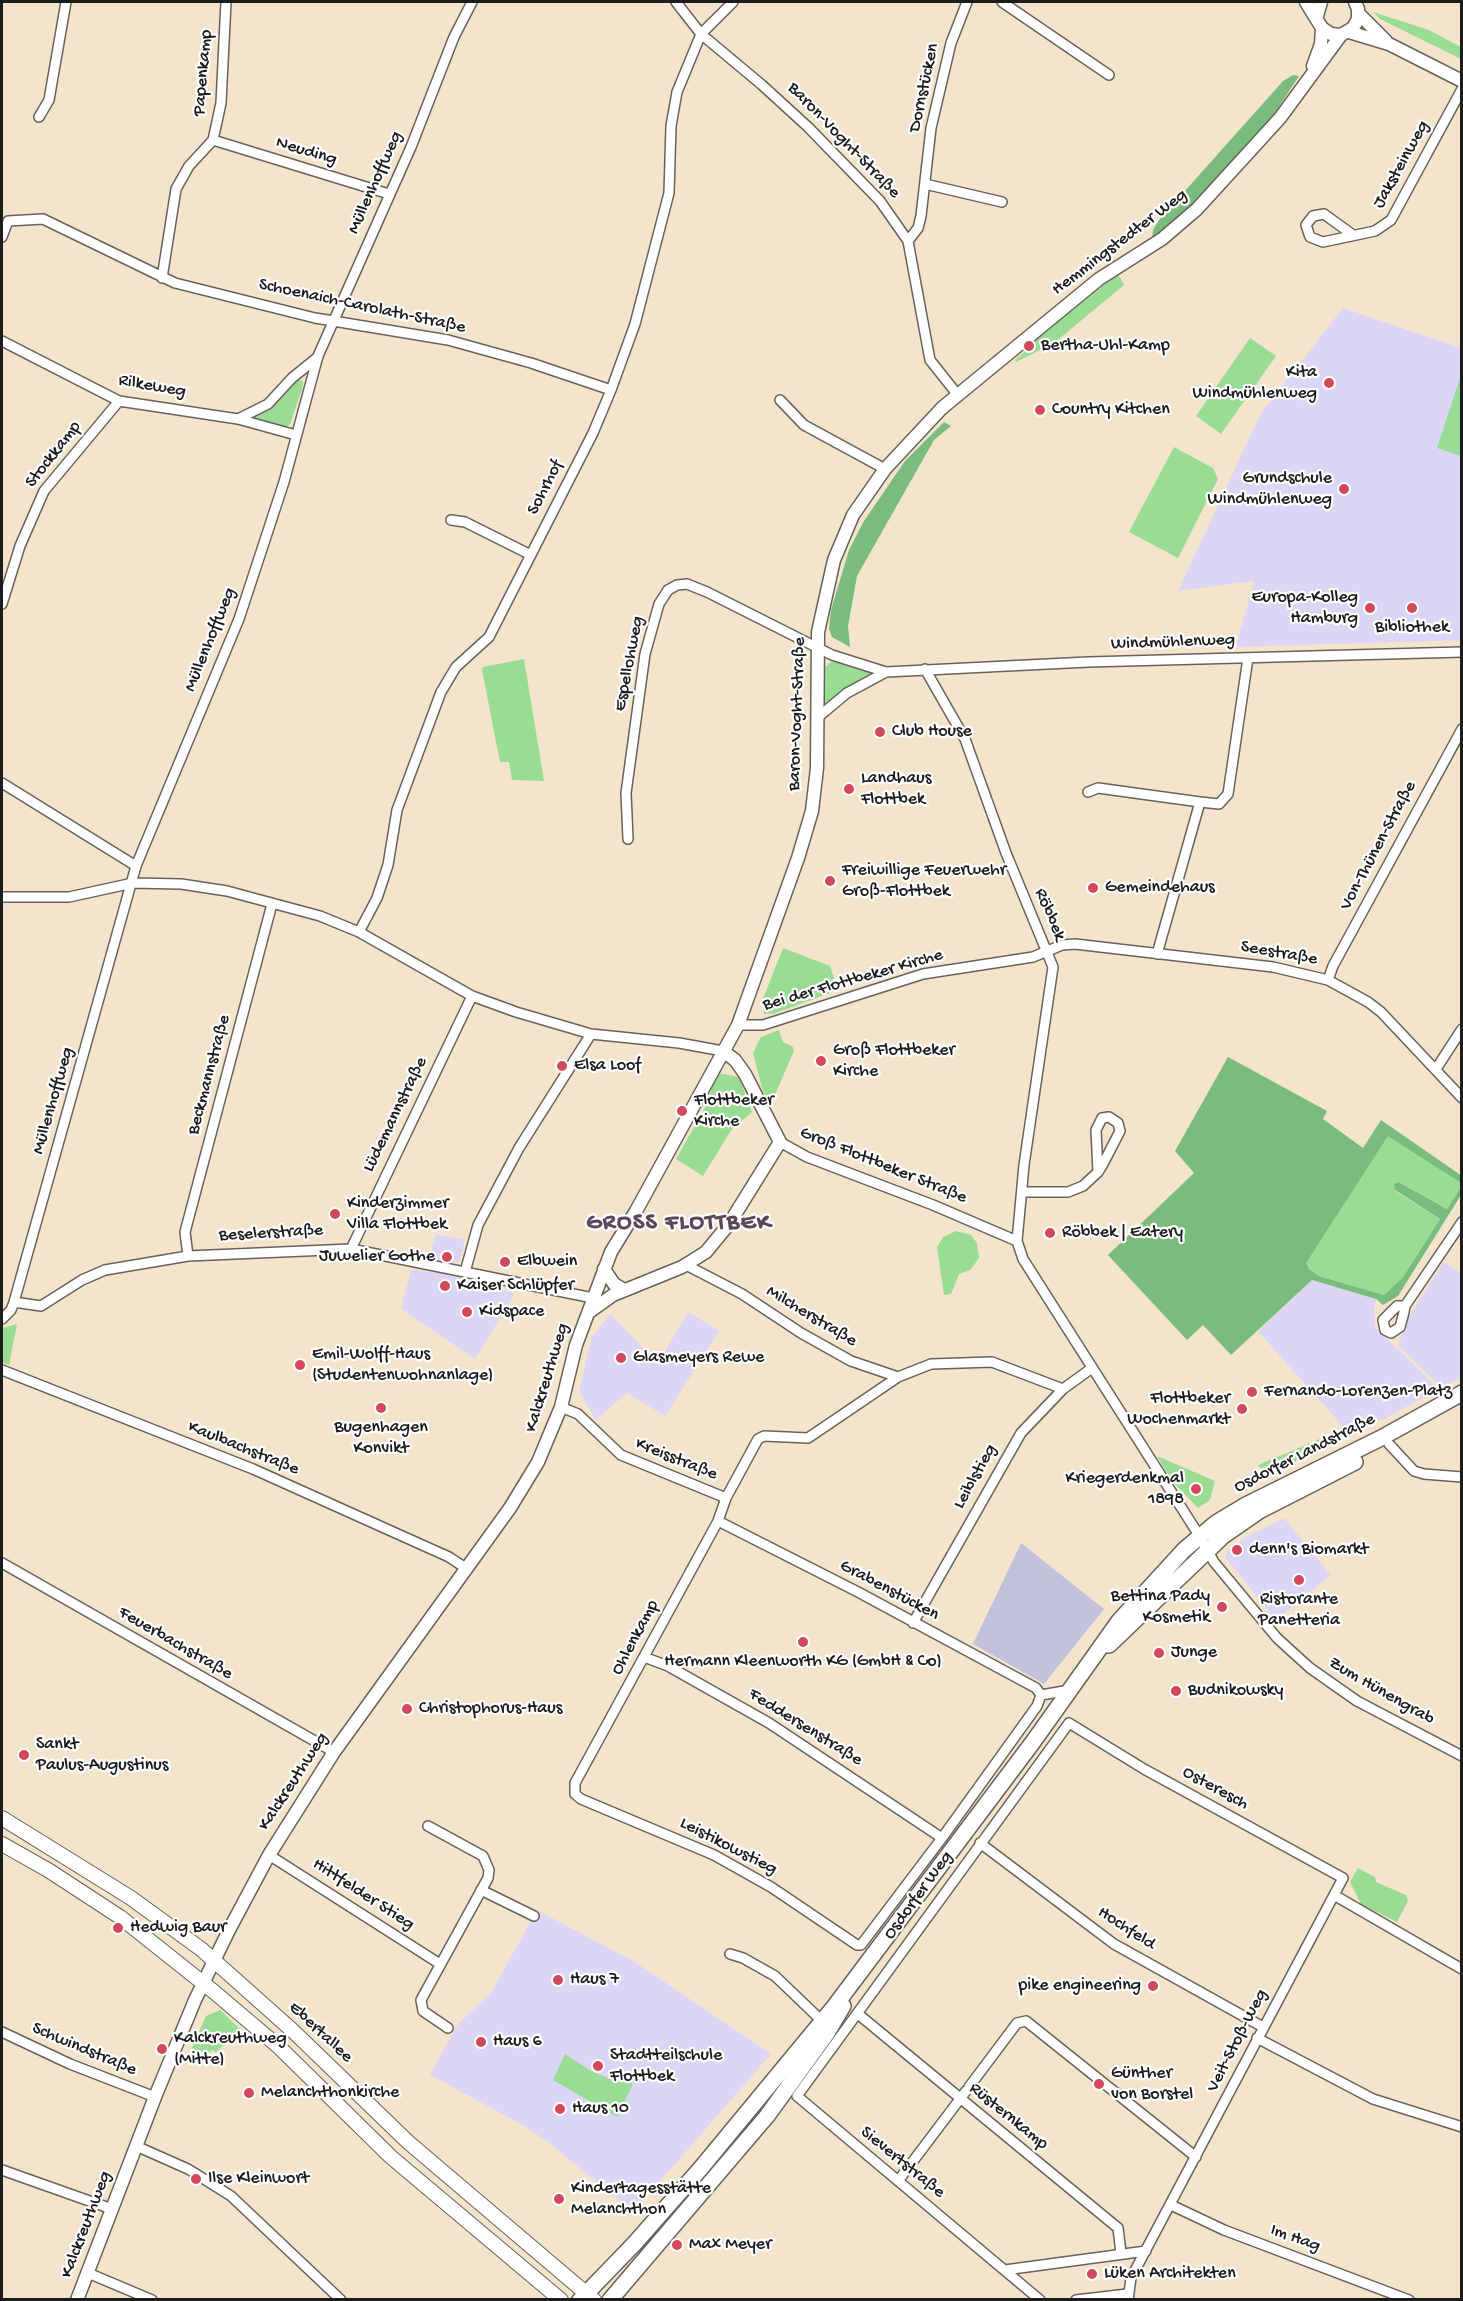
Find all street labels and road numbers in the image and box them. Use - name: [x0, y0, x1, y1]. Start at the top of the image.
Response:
- street label: Papenkamp: [189, 29, 219, 117]
- street label: Dornstücken: [905, 42, 945, 134]
- street label: Baron-Voght-Straße: [782, 78, 904, 204]
- street label: Jaksteinweg: [1369, 117, 1435, 213]
- street label: Müllenhoffweg: [344, 128, 408, 238]
- street label: Neuding: [273, 133, 339, 171]
- street label: Hemmingstedter Weg: [1048, 185, 1192, 301]
- street label: Schoenaich-Carolath-Straße: [257, 274, 467, 340]
- street label: Rilkeweg: [117, 370, 187, 404]
- street label: Stockkamp: [21, 417, 87, 493]
- street label: Sohrhof: [523, 457, 569, 519]
- street label: Müllenhoffweg: [180, 585, 242, 695]
- street label: Espellohweg: [610, 615, 650, 713]
- street label: Windmühlenweg: [1110, 630, 1236, 656]
- street label: Baron-Voght-Straße: [785, 637, 811, 791]
- street label: Von-Thünen-Straße: [1336, 778, 1422, 914]
- street label: Röbbek: [1028, 885, 1070, 945]
- street label: Seestraße: [1239, 937, 1319, 971]
- street label: Bei der Flottbeker Kirche: [760, 945, 946, 1017]
- street label: Beckmannstraße: [184, 1013, 236, 1137]
- street label: Müllenhoffweg: [28, 1045, 80, 1157]
- street label: Lüdemannstraße: [359, 1054, 433, 1176]
- street label: Groß Flottbeker Straße: [796, 1123, 970, 1209]
- street label: Beselerstraße: [218, 1220, 324, 1248]
- street label: Milcherstraße: [762, 1281, 860, 1353]
- street label: Kalckreuthweg: [521, 1321, 575, 1435]
- street label: Osdorfer Landstraße: [1231, 1409, 1379, 1499]
- street label: Kaulbachstraße: [184, 1417, 302, 1481]
- street label: Kreisstraße: [632, 1434, 720, 1486]
- street label: Leiblstieg: [949, 1441, 1003, 1513]
- street label: Grabenstücken: [836, 1556, 942, 1626]
- street label: Ohlenkamp: [607, 1597, 665, 1679]
- street label: Feuerbachstraße: [114, 1603, 236, 1685]
- street label: Zum Hünengrab: [1324, 1653, 1438, 1731]
- street label: Feddersenstraße: [744, 1684, 866, 1772]
- street label: Kalckreuthweg: [254, 1729, 334, 1835]
- street label: Osteresch: [1178, 1762, 1252, 1816]
- street label: Leistikowstieg: [676, 1813, 780, 1881]
- street label: Osdorfer Weg: [880, 1848, 958, 1944]
- street label: Hittfelder Stieg: [308, 1854, 418, 1936]
- street label: Hochfeld: [1093, 1902, 1159, 1956]
- street label: Veit-Stoß-Weg: [1203, 1986, 1273, 2096]
- street label: Ebertallee: [283, 1998, 357, 2068]
- street label: Schwindstraße: [28, 2018, 140, 2082]
- street label: Rüsternkamp: [964, 2078, 1052, 2156]
- street label: Sievertstraße: [855, 2122, 949, 2204]
- street label: Kalckreuthweg: [57, 2169, 117, 2281]
- street label: Im Hag: [1267, 2220, 1323, 2258]

